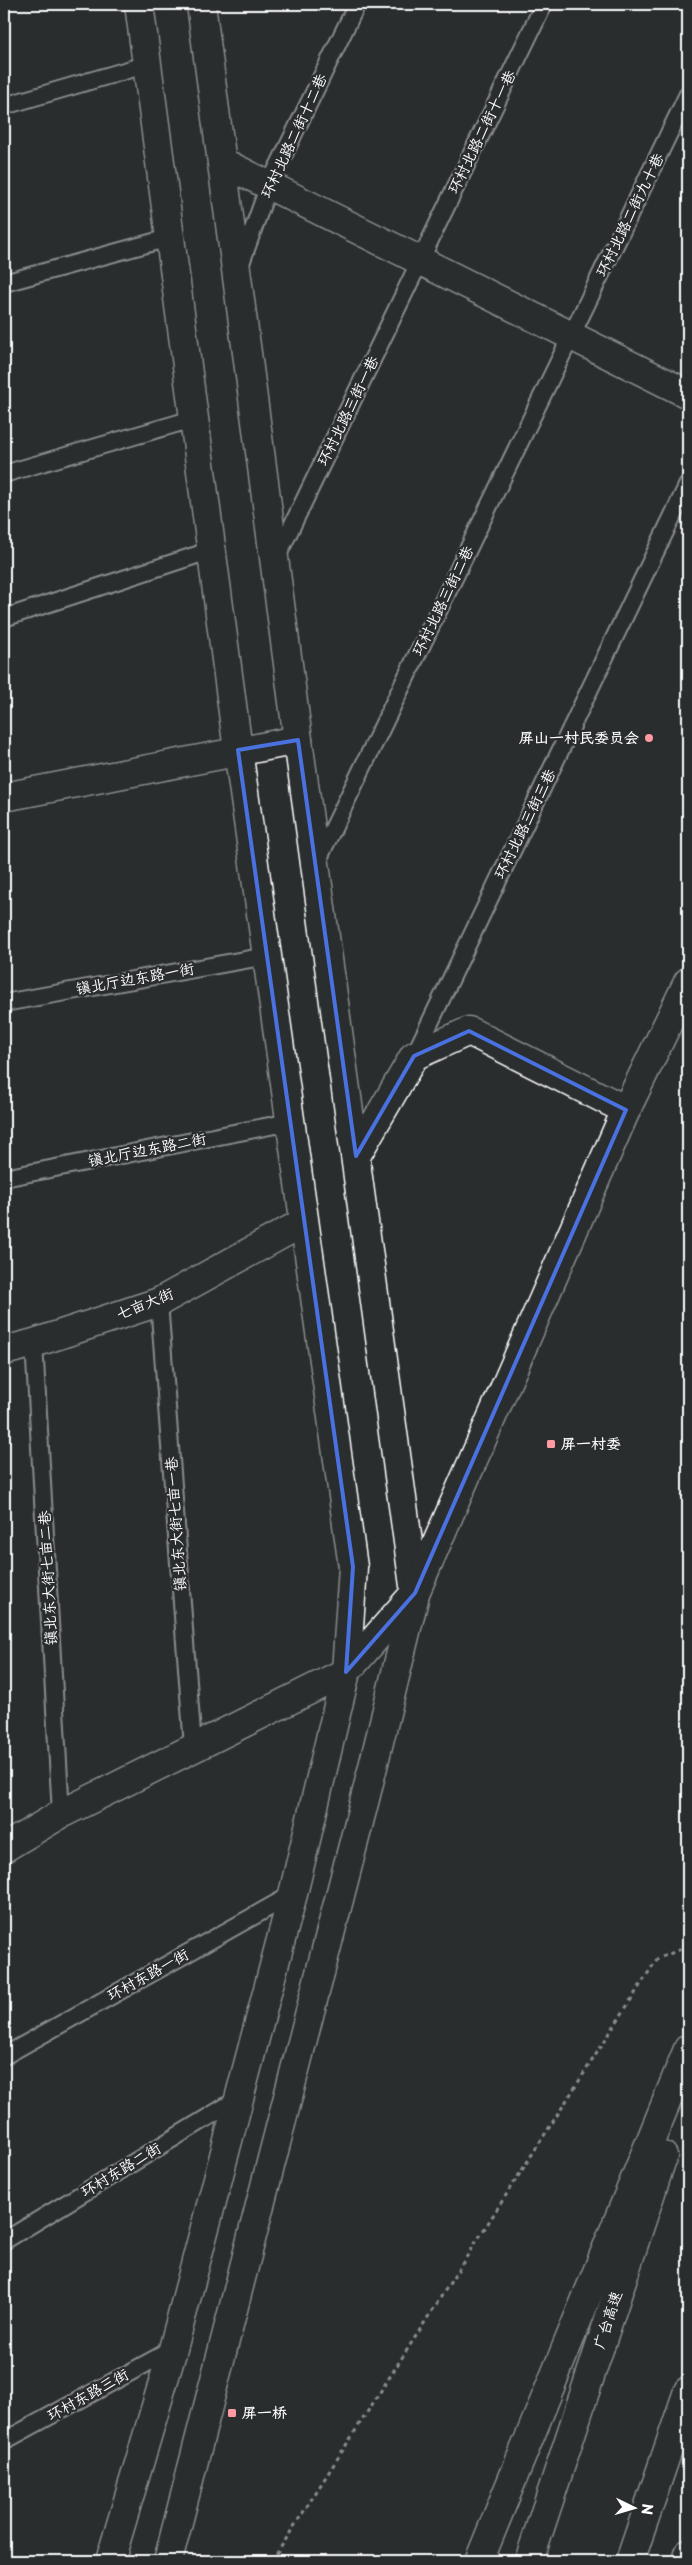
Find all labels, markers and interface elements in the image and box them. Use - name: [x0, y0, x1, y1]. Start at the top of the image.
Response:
- street label: 环村北路二街十一巷: [441, 66, 521, 197]
- street label: 环村北路二街十二巷: [254, 69, 332, 201]
- street label: 环村北路二街九十巷: [589, 149, 669, 280]
- street label: 环村北路三街一巷: [310, 351, 383, 469]
- street label: 环村北路三街二巷: [405, 541, 478, 659]
- place label: 屏山一村民委员会: [519, 725, 639, 748]
- marker: 屏山一村民委员会: [643, 732, 655, 744]
- street label: 环村北路三街三巷: [487, 764, 560, 882]
- street label: 镇北厅边东路一街: [74, 956, 196, 999]
- street label: 镇北厅边东路二街: [86, 1126, 208, 1171]
- street label: 七亩大街: [112, 1281, 177, 1325]
- place label: 屏一村委: [561, 1431, 621, 1454]
- marker: 屏一村委: [545, 1438, 557, 1450]
- street label: 镇北东大街七亩一巷: [158, 1456, 191, 1592]
- street label: 镇北东大街七亩二巷: [31, 1510, 62, 1646]
- street label: 环村东路一街: [102, 1942, 192, 2006]
- street label: 环村东路二街: [76, 2136, 165, 2202]
- street label: 广台高速: [586, 2287, 627, 2352]
- street label: 环村东路三街: [42, 2362, 132, 2426]
- place label: 屏一桥: [242, 2400, 287, 2423]
- marker: 屏一桥: [226, 2407, 238, 2419]
- north arrow: [610, 2482, 660, 2532]
- text: N: [637, 2503, 658, 2516]

